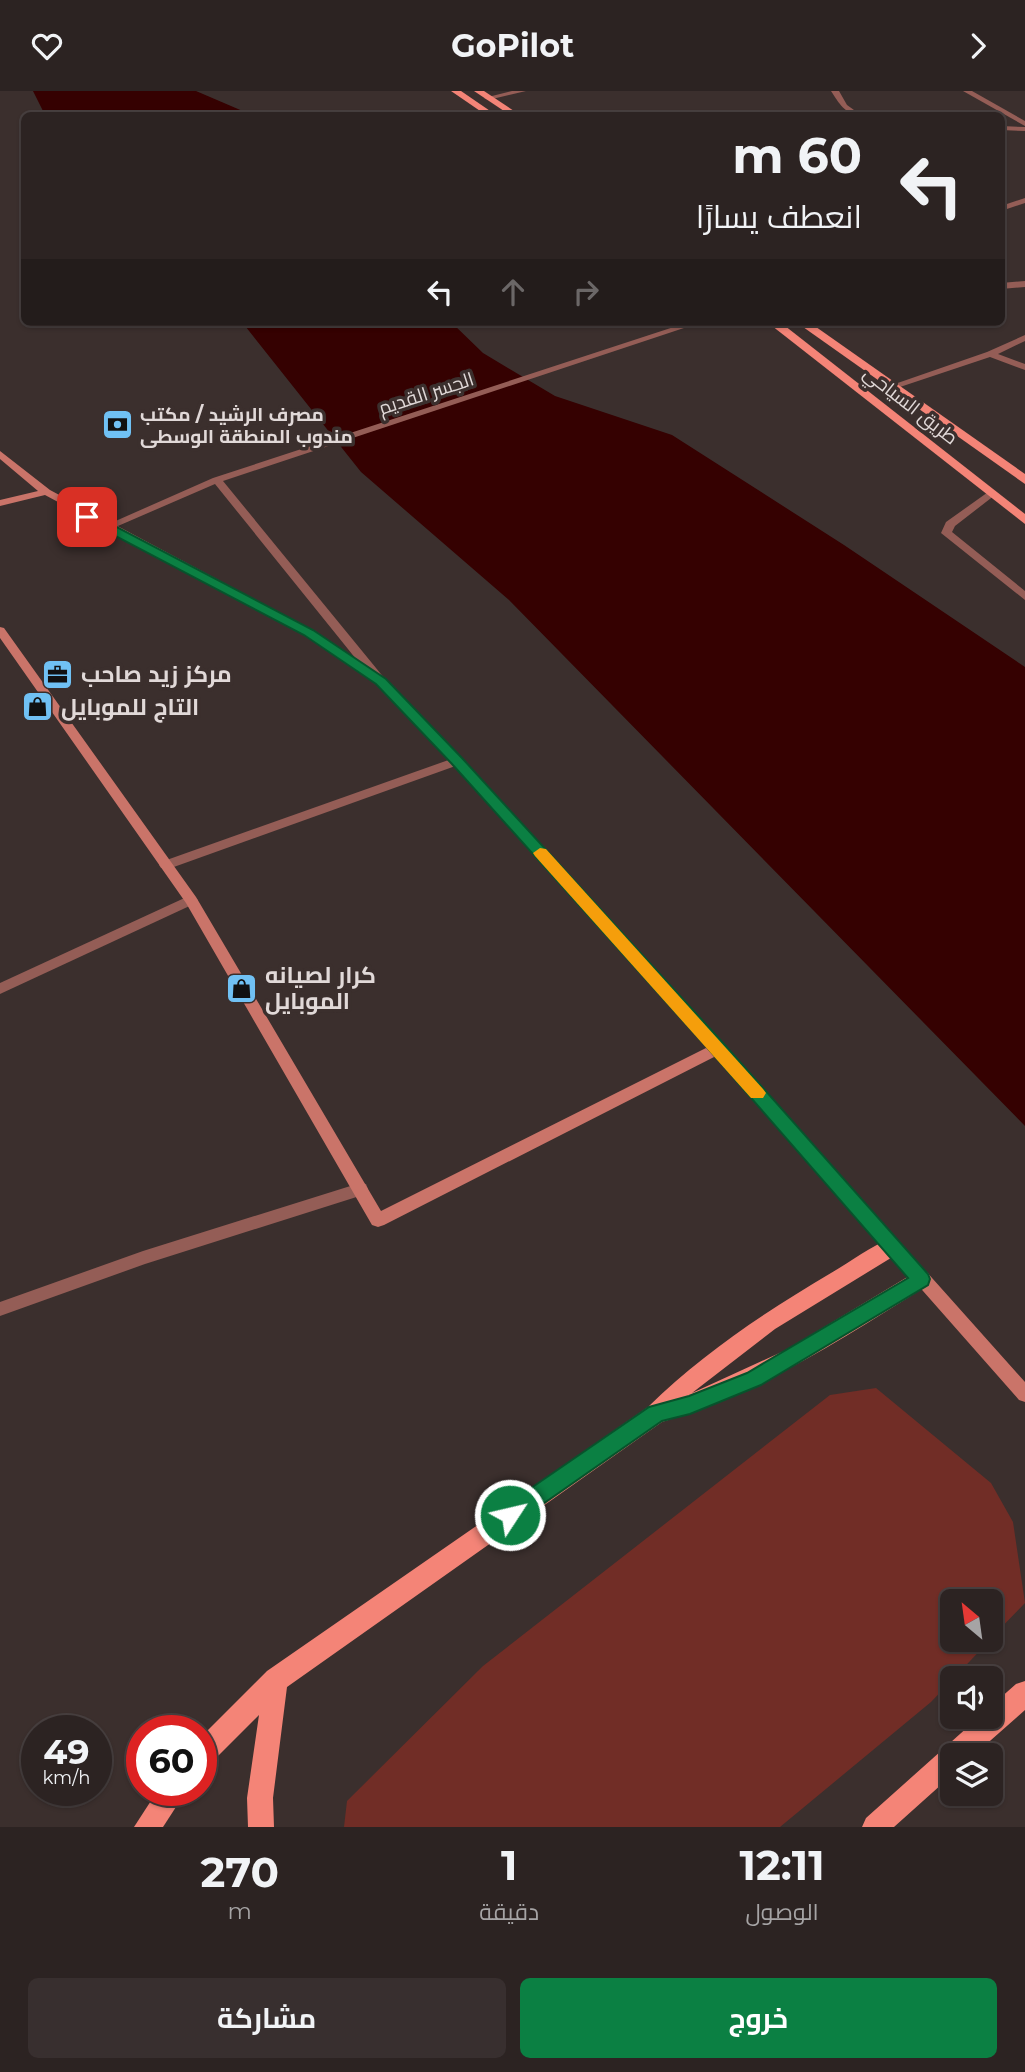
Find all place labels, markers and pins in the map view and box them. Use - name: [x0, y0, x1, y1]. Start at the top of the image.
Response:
- place label: مصرف الرشيد / مكتب مندوب المنطقة الوسطى: [140, 403, 353, 448]
- bank icon: مصرف الرشيد / مكتب مندوب المنطقة الوسطى: [100, 408, 134, 442]
- pin: [57, 487, 117, 547]
- office icon: مركز زيد صاحب: [41, 657, 75, 691]
- place label: مركز زيد صاحب: [81, 660, 232, 688]
- shop icon: التاج للموبايل: [21, 690, 55, 724]
- place label: التاج للموبايل: [61, 693, 199, 723]
- place label: كرار لصيانه الموبايل: [265, 961, 376, 1015]
- shop icon: كرار لصيانه الموبايل: [225, 971, 259, 1005]

